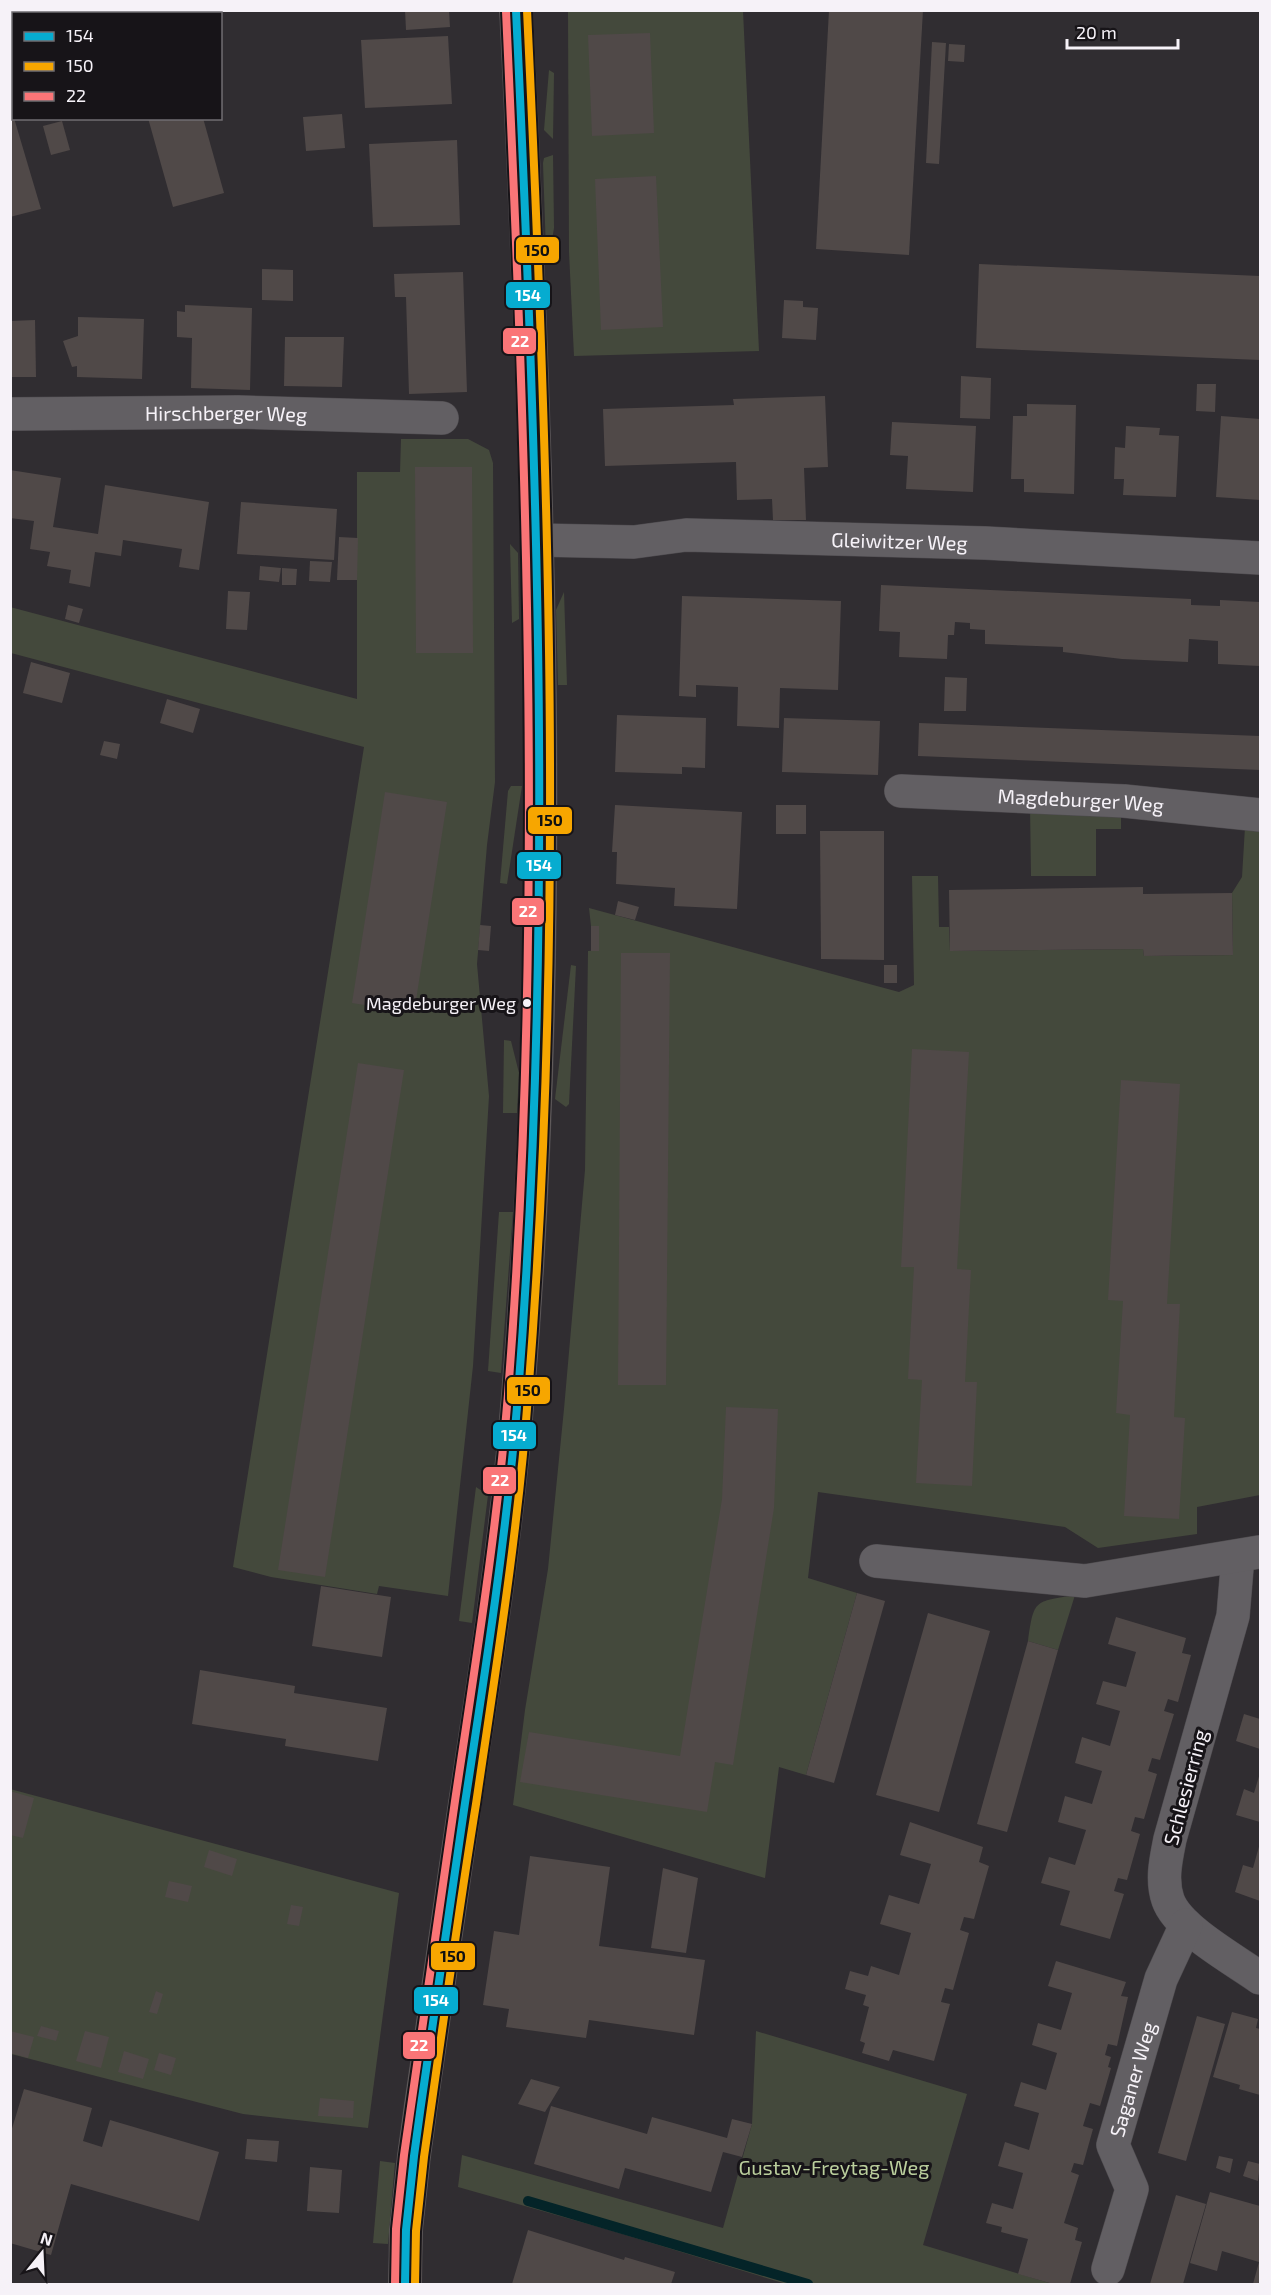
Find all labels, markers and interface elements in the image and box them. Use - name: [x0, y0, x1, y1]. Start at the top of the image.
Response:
- legend: [12, 12, 222, 120]
- scale bar: [1067, 12, 1178, 50]
- text: 20 m: [1076, 21, 1117, 43]
- text: 154: [66, 24, 94, 46]
- text: 150: [66, 54, 94, 76]
- text: 22: [66, 84, 86, 106]
- line badge: 150: [515, 236, 560, 264]
- text: 150: [524, 240, 550, 259]
- line badge: 154: [505, 281, 551, 309]
- text: 154: [515, 285, 541, 304]
- line badge: 22: [502, 327, 537, 355]
- text: 22: [511, 331, 529, 350]
- street label: Hirschberger Weg: [145, 400, 307, 426]
- street label: Gleiwitzer Weg: [831, 527, 968, 555]
- street label: Magdeburger Weg: [997, 783, 1165, 817]
- line badge: 150: [527, 806, 573, 835]
- text: 150: [537, 810, 563, 829]
- line badge: 154: [516, 851, 562, 880]
- text: 154: [526, 855, 552, 874]
- line badge: 22: [511, 897, 545, 926]
- text: 22: [519, 901, 537, 920]
- place label: Magdeburger Weg: [366, 992, 516, 1014]
- marker: Magdeburger Weg: [521, 997, 533, 1009]
- line badge: 150: [506, 1376, 551, 1405]
- text: 150: [515, 1380, 541, 1399]
- line badge: 154: [492, 1421, 537, 1450]
- text: 154: [501, 1425, 527, 1444]
- line badge: 22: [482, 1466, 517, 1495]
- text: 22: [491, 1470, 509, 1489]
- street label: Schlesierring: [1158, 1726, 1212, 1848]
- line badge: 150: [430, 1942, 476, 1971]
- text: 150: [440, 1946, 466, 1965]
- line badge: 154: [413, 1986, 459, 2015]
- text: 154: [423, 1990, 449, 2009]
- street label: Saganer Weg: [1104, 2019, 1160, 2140]
- line badge: 22: [402, 2031, 436, 2060]
- text: 22: [410, 2035, 428, 2054]
- park label: Gustav-Freytag-Weg: [739, 2155, 929, 2179]
- north arrow: [12, 2223, 72, 2283]
- text: N: [38, 2227, 55, 2249]

